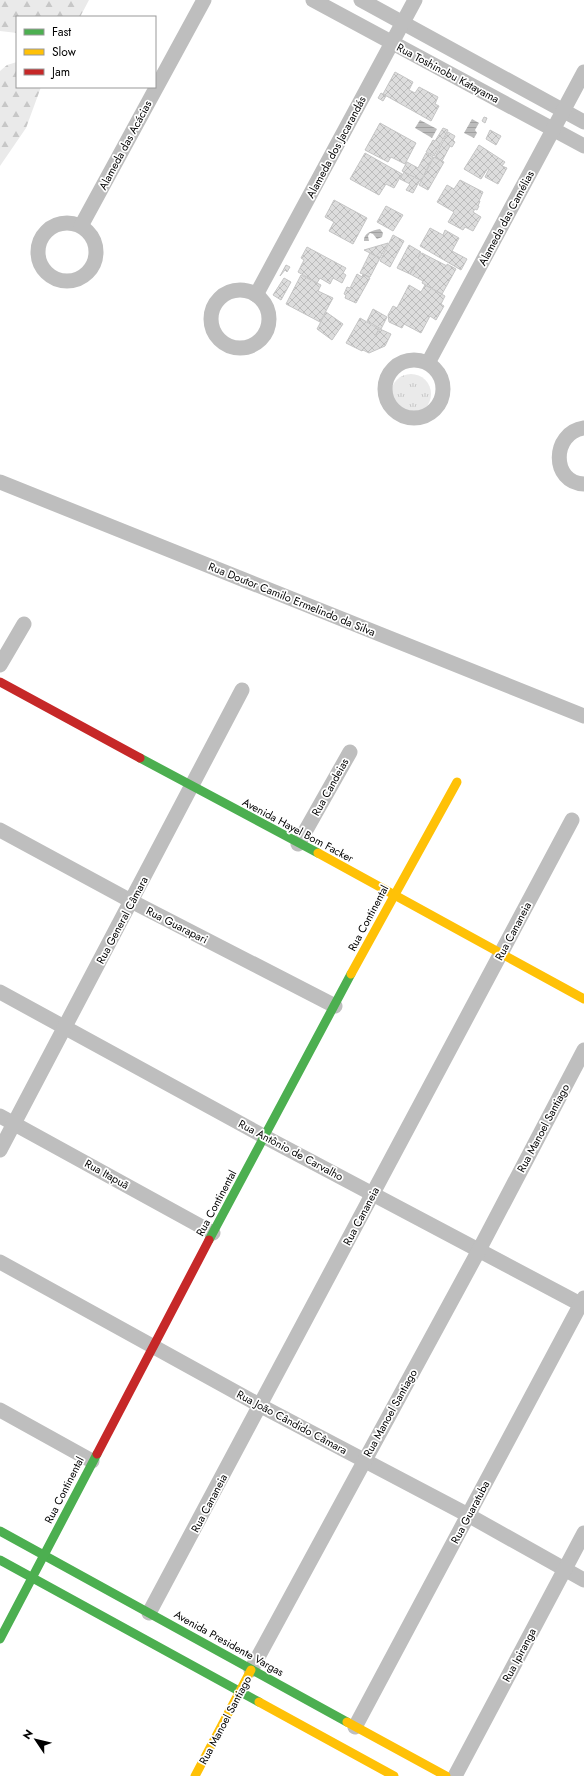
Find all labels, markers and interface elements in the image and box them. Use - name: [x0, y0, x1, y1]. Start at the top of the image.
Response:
- legend: [16, 16, 156, 88]
- text: Fast: [52, 23, 71, 41]
- street label: Rua Toshinobu Katayama: [394, 39, 502, 107]
- text: Slow: [52, 43, 77, 61]
- text: Jam: [50, 63, 70, 81]
- street label: Alameda dos Jacarandás: [302, 93, 370, 201]
- street label: Alameda das Acácias: [95, 97, 156, 193]
- street label: Alameda das Camélias: [474, 167, 538, 268]
- street label: Rua Doutor Camilo Ermelindo da Silva: [206, 558, 378, 640]
- street label: Rua Candeias: [308, 755, 353, 819]
- street label: Avenida Hayel Bom Facker: [240, 794, 357, 866]
- street label: Rua General Câmara: [92, 873, 152, 967]
- street label: Rua Continental: [344, 882, 392, 954]
- street label: Rua Cananeia: [491, 899, 535, 963]
- street label: Rua Guarapari: [143, 903, 211, 947]
- street label: Rua Manoel Santiago: [513, 1081, 573, 1175]
- street label: Rua Antônio de Carvalho: [236, 1116, 346, 1184]
- street label: Rua Itapuã: [82, 1155, 132, 1193]
- street label: Rua Continental: [192, 1167, 240, 1239]
- street label: Rua Cananeia: [339, 1184, 383, 1248]
- street label: Rua Manoel Santiago: [359, 1366, 421, 1460]
- street label: Rua João Cândido Câmara: [234, 1386, 350, 1458]
- street label: Rua Continental: [40, 1454, 88, 1526]
- street label: Rua Cananeia: [187, 1471, 231, 1535]
- street label: Rua Guaratuba: [447, 1478, 493, 1546]
- street label: Avenida Presidente Vargas: [171, 1606, 287, 1680]
- street label: Rua Ipiranga: [498, 1625, 540, 1685]
- street label: Rua Manoel Santiago: [195, 1673, 255, 1767]
- north arrow: [16, 1720, 56, 1760]
- text: N: [19, 1726, 37, 1742]

